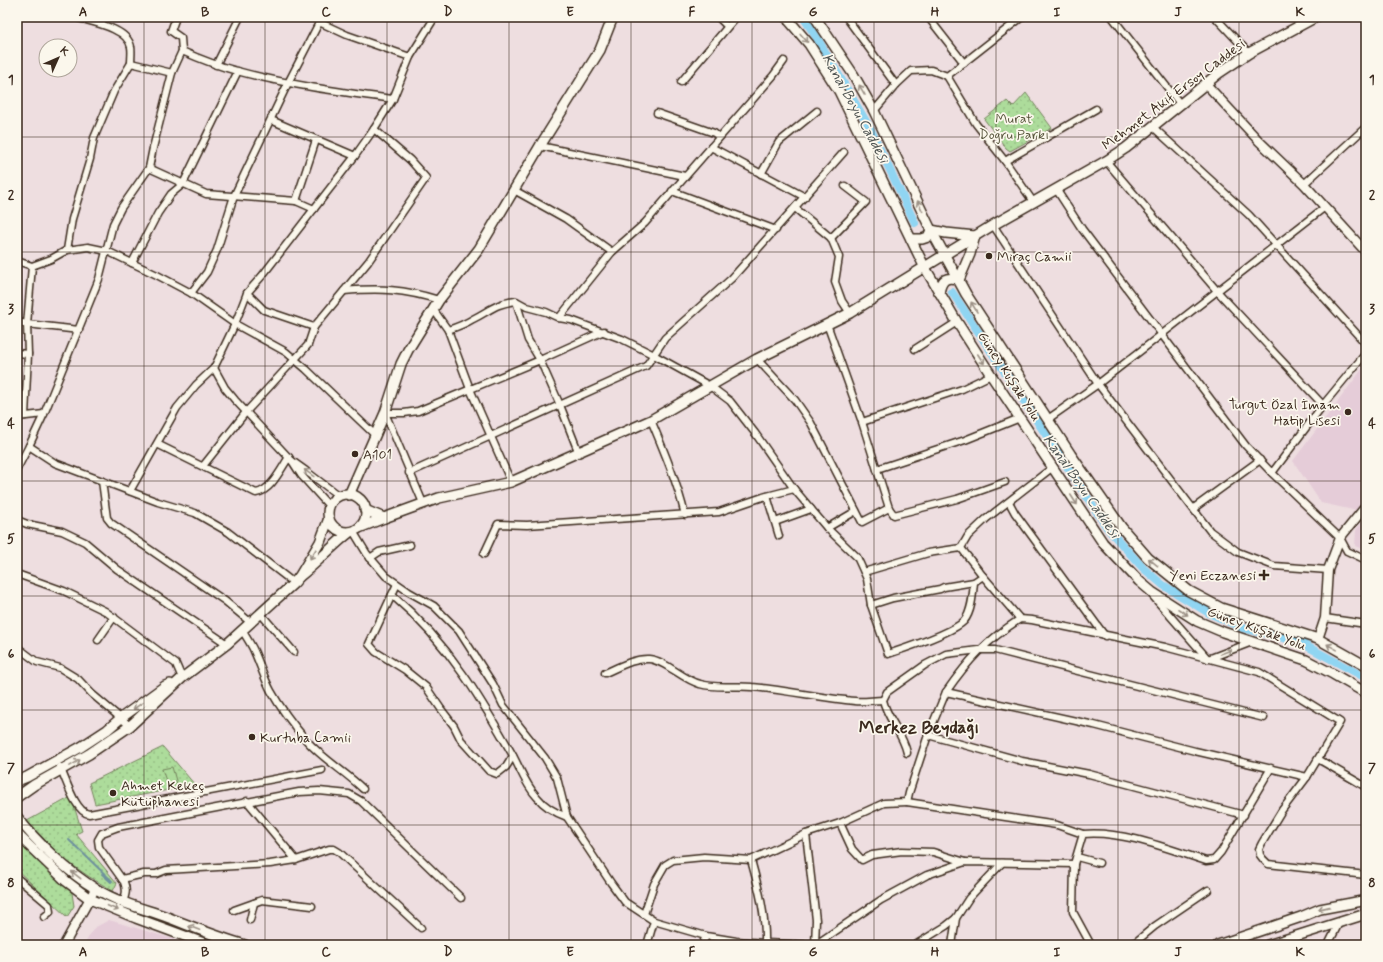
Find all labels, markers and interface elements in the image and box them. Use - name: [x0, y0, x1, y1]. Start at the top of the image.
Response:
- text: A: [79, 4, 87, 21]
- text: B: [201, 4, 210, 21]
- text: C: [321, 4, 331, 21]
- text: D: [444, 4, 453, 21]
- text: E: [566, 4, 574, 21]
- text: F: [689, 4, 696, 21]
- text: G: [809, 4, 818, 21]
- text: H: [931, 4, 940, 21]
- text: I: [1054, 4, 1061, 21]
- text: J: [1174, 4, 1182, 21]
- text: K: [1295, 4, 1305, 21]
- one-way arrow: [800, 33, 809, 43]
- street label: Mehmet Akif Ersoy Caddesi: [1098, 35, 1249, 155]
- north arrow: [38, 38, 78, 78]
- text: K: [57, 44, 72, 59]
- water label: Kanal Boyu Caddesi: [817, 50, 894, 168]
- text: 1: [8, 72, 14, 89]
- text: 1: [1369, 72, 1375, 89]
- one-way arrow: [858, 84, 865, 96]
- park label: Murat Doğru Parkı: [979, 110, 1049, 144]
- text: 2: [8, 187, 15, 204]
- text: 2: [1369, 187, 1376, 204]
- one-way arrow: [916, 200, 923, 212]
- place label: Miraç Camii: [997, 248, 1071, 266]
- marker: Miraç Camii: [984, 251, 994, 261]
- text: 3: [8, 301, 14, 318]
- text: 3: [1369, 301, 1375, 318]
- one-way arrow: [970, 302, 978, 313]
- street label: Güney Kuşak Yolu: [973, 328, 1045, 425]
- one-way arrow: [977, 353, 985, 365]
- place label: Turgut Özal İmam Hatip Lisesi: [1229, 396, 1340, 430]
- marker: Turgut Özal İmam Hatip Lisesi: [1343, 407, 1353, 417]
- text: 4: [7, 416, 15, 433]
- text: 4: [1368, 416, 1376, 433]
- water label: Kanal Boyu Caddesi: [1038, 431, 1125, 544]
- place label: A101: [363, 446, 392, 464]
- marker: A101: [350, 449, 360, 459]
- one-way arrow: [303, 468, 314, 477]
- one-way arrow: [1071, 494, 1079, 506]
- text: 5: [7, 531, 15, 548]
- text: 5: [1368, 531, 1376, 548]
- one-way arrow: [309, 548, 317, 560]
- one-way arrow: [1148, 558, 1159, 567]
- place label: Yeni Eczanesi: [1170, 567, 1256, 585]
- marker: Yeni Eczanesi: [1259, 570, 1269, 580]
- street label: Güney Kuşak Yolu: [1205, 603, 1309, 655]
- one-way arrow: [1177, 608, 1188, 616]
- one-way arrow: [1326, 643, 1338, 650]
- text: 6: [8, 646, 15, 663]
- text: 6: [1369, 646, 1376, 663]
- one-way arrow: [1220, 647, 1232, 655]
- one-way arrow: [132, 702, 143, 710]
- district label: Merkez Beydağı: [859, 716, 979, 740]
- place label: Kurtuba Camii: [260, 729, 351, 747]
- marker: Kurtuba Camii: [247, 732, 257, 742]
- one-way arrow: [69, 758, 81, 766]
- text: 7: [7, 760, 15, 777]
- text: 7: [1368, 760, 1376, 777]
- place label: Ahmet Kekeç Kütüphanesi: [121, 777, 204, 811]
- marker: Ahmet Kekeç Kütüphanesi: [108, 788, 118, 798]
- one-way arrow: [71, 871, 82, 880]
- text: 8: [7, 875, 15, 892]
- text: 8: [1368, 875, 1376, 892]
- one-way arrow: [107, 905, 119, 913]
- one-way arrow: [1318, 905, 1331, 913]
- one-way arrow: [189, 923, 201, 931]
- text: A: [79, 944, 87, 961]
- text: B: [201, 944, 210, 961]
- text: C: [321, 944, 331, 961]
- text: D: [444, 944, 453, 961]
- text: E: [566, 944, 574, 961]
- text: F: [689, 944, 696, 961]
- text: G: [809, 944, 818, 961]
- text: H: [931, 944, 940, 961]
- text: I: [1054, 944, 1061, 961]
- text: J: [1174, 944, 1182, 961]
- text: K: [1295, 944, 1305, 961]

